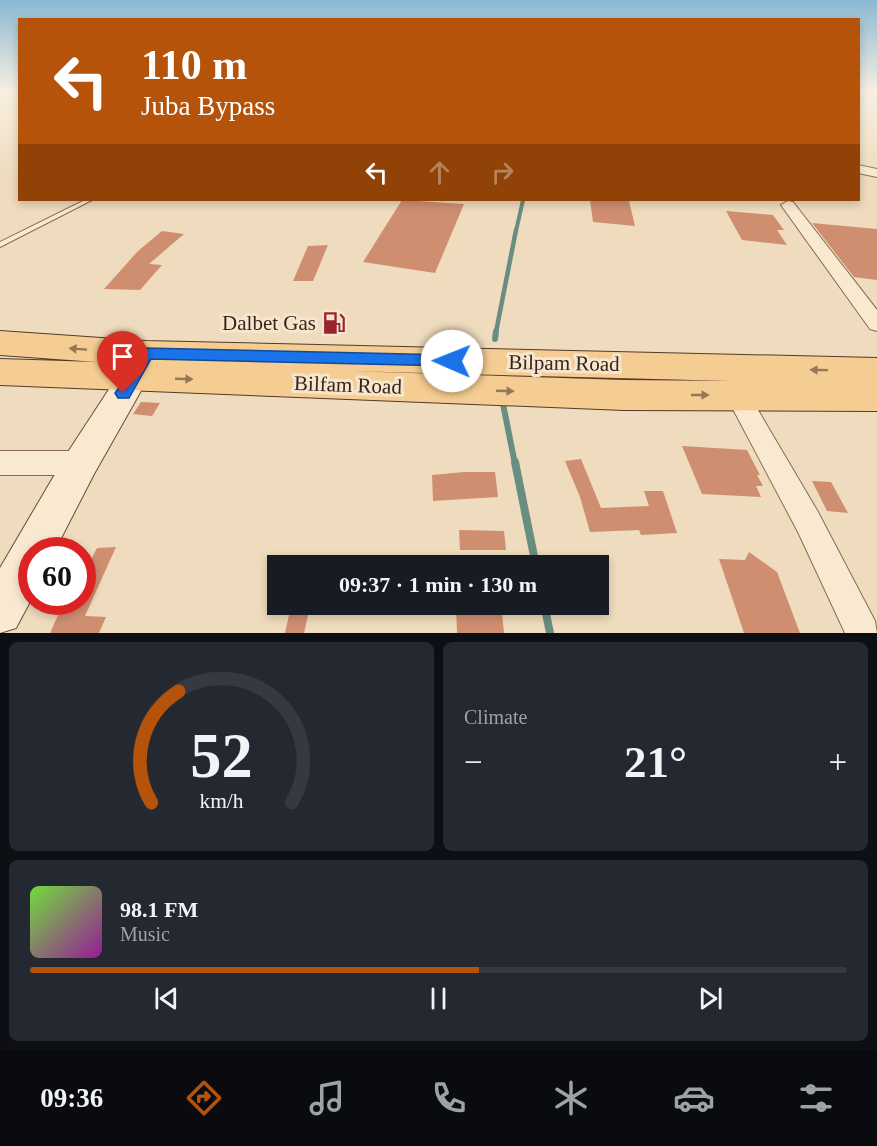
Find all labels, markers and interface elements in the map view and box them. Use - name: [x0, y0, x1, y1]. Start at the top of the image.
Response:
- icon: left: [42, 42, 120, 120]
- text: 110 m: [141, 42, 247, 88]
- text: Juba Bypass: [141, 91, 275, 121]
- icon: left: [360, 156, 393, 189]
- icon: ahead: [423, 156, 456, 189]
- icon: right: [486, 156, 519, 189]
- fuel station icon: Dalbet Gas: [321, 310, 347, 336]
- place label: Dalbet Gas: [222, 311, 316, 335]
- position arrow: [420, 329, 484, 393]
- pin: [97, 331, 148, 393]
- icon: arrive: [106, 340, 139, 373]
- one-way arrow: [68, 344, 87, 353]
- street label: Bilpam Road: [508, 350, 620, 376]
- one-way arrow: [809, 365, 828, 374]
- street label: Bilfam Road: [294, 371, 403, 399]
- one-way arrow: [175, 375, 194, 384]
- one-way arrow: [496, 386, 515, 396]
- one-way arrow: [691, 390, 710, 400]
- speed limit sign: 60: [18, 537, 96, 615]
- text: 09:37 · 1 min · 130 m: [339, 572, 537, 597]
- text: Climate: [464, 706, 527, 728]
- text: 52: [190, 721, 253, 790]
- text: 21°: [624, 737, 687, 787]
- text: −: [464, 744, 483, 780]
- text: +: [828, 744, 847, 780]
- text: km/h: [199, 790, 244, 814]
- text: 98.1 FM: [120, 897, 198, 922]
- text: Music: [120, 923, 170, 945]
- icon: previous: [150, 982, 183, 1015]
- icon: pause: [422, 982, 455, 1015]
- icon: next: [694, 982, 727, 1015]
- icon: directions: [183, 1077, 225, 1119]
- icon: music: [306, 1077, 348, 1119]
- icon: phone: [428, 1077, 470, 1119]
- icon: climate: [550, 1077, 592, 1119]
- icon: car: [673, 1077, 715, 1119]
- icon: filters: [795, 1077, 837, 1119]
- text: 09:36: [40, 1083, 103, 1113]

